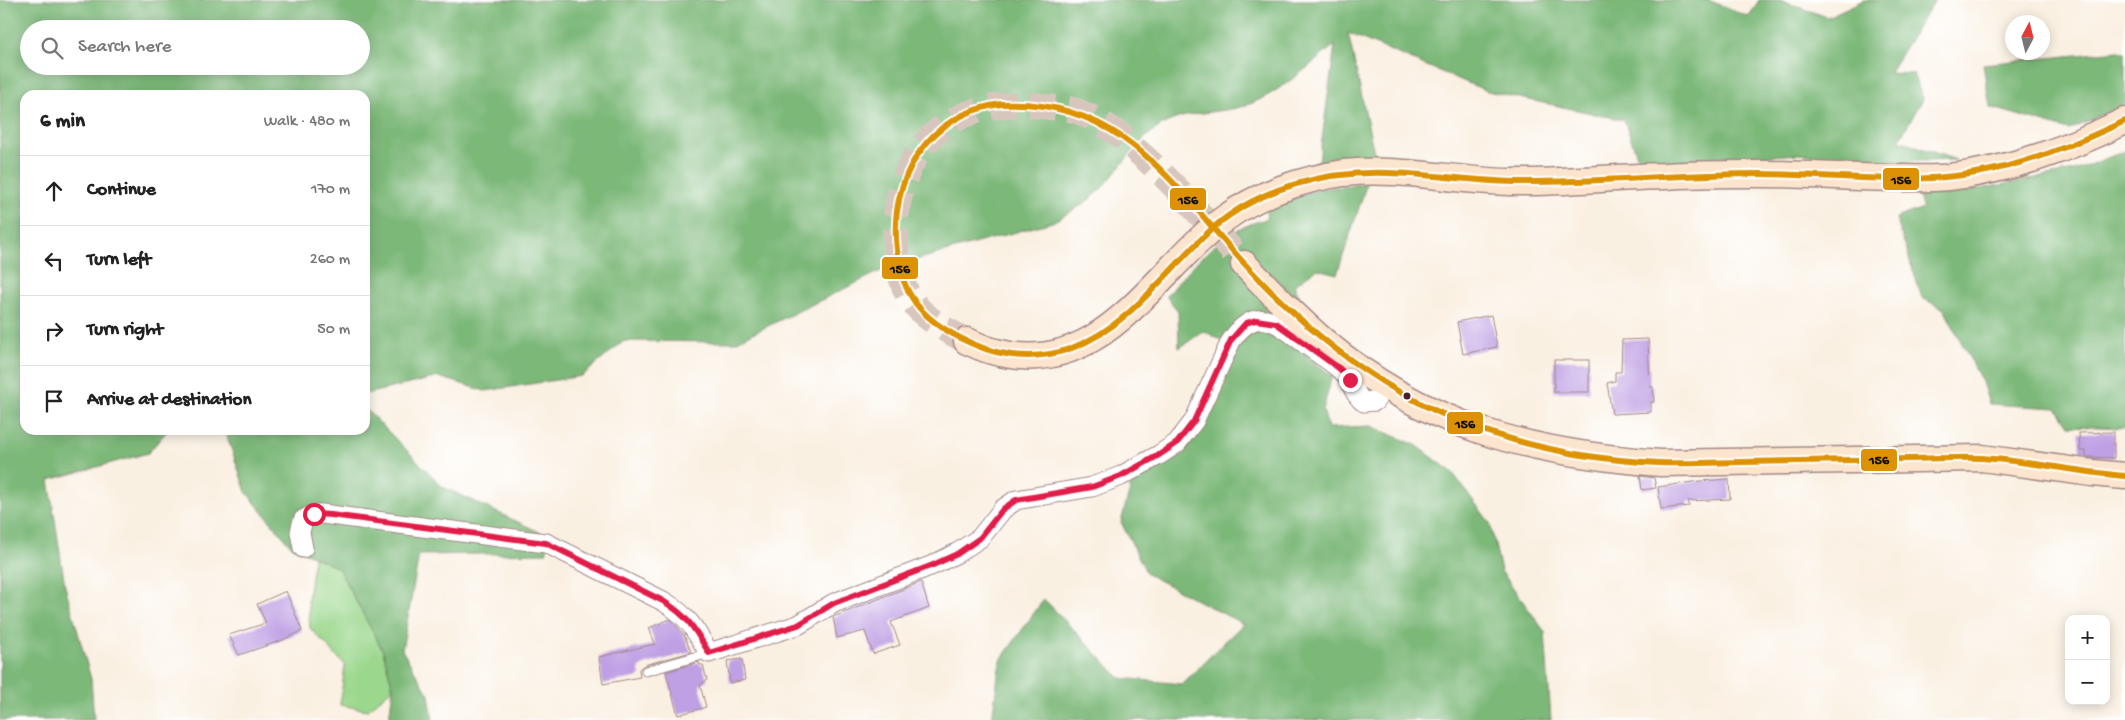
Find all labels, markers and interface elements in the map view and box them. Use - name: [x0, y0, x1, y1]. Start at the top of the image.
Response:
- north arrow: [2005, 15, 2050, 60]
- search box: [20, 20, 370, 75]
- icon: search: [38, 34, 66, 62]
- text: Search here: [78, 36, 172, 59]
- text: 6 min: [40, 110, 85, 135]
- text: Walk · 480 m: [264, 113, 350, 132]
- line badge: 156: [1882, 167, 1920, 191]
- text: 156: [1890, 173, 1912, 190]
- icon: ahead: [40, 177, 68, 205]
- text: Continue: [87, 179, 156, 202]
- text: 170 m: [311, 181, 350, 200]
- line badge: 156: [1169, 187, 1207, 211]
- text: 156: [1177, 193, 1199, 210]
- icon: left: [40, 247, 68, 275]
- text: Turn left: [87, 249, 151, 272]
- text: 260 m: [310, 251, 350, 270]
- line badge: 156: [881, 256, 919, 280]
- text: 156: [889, 262, 911, 279]
- icon: right: [40, 317, 68, 345]
- text: Turn right: [87, 319, 163, 342]
- text: 50 m: [317, 321, 350, 340]
- route end: [1339, 369, 1362, 392]
- icon: arrive: [40, 387, 68, 415]
- text: Arrive at destination: [87, 389, 251, 412]
- unlabelled marker: [1402, 391, 1412, 401]
- line badge: 156: [1446, 411, 1484, 435]
- text: 156: [1454, 417, 1476, 434]
- line badge: 156: [1860, 448, 1898, 472]
- text: 156: [1868, 453, 1890, 470]
- route start: [303, 503, 326, 526]
- map controls: [2065, 615, 2110, 705]
- button: +: [2065, 615, 2110, 660]
- button: −: [2065, 660, 2110, 705]

